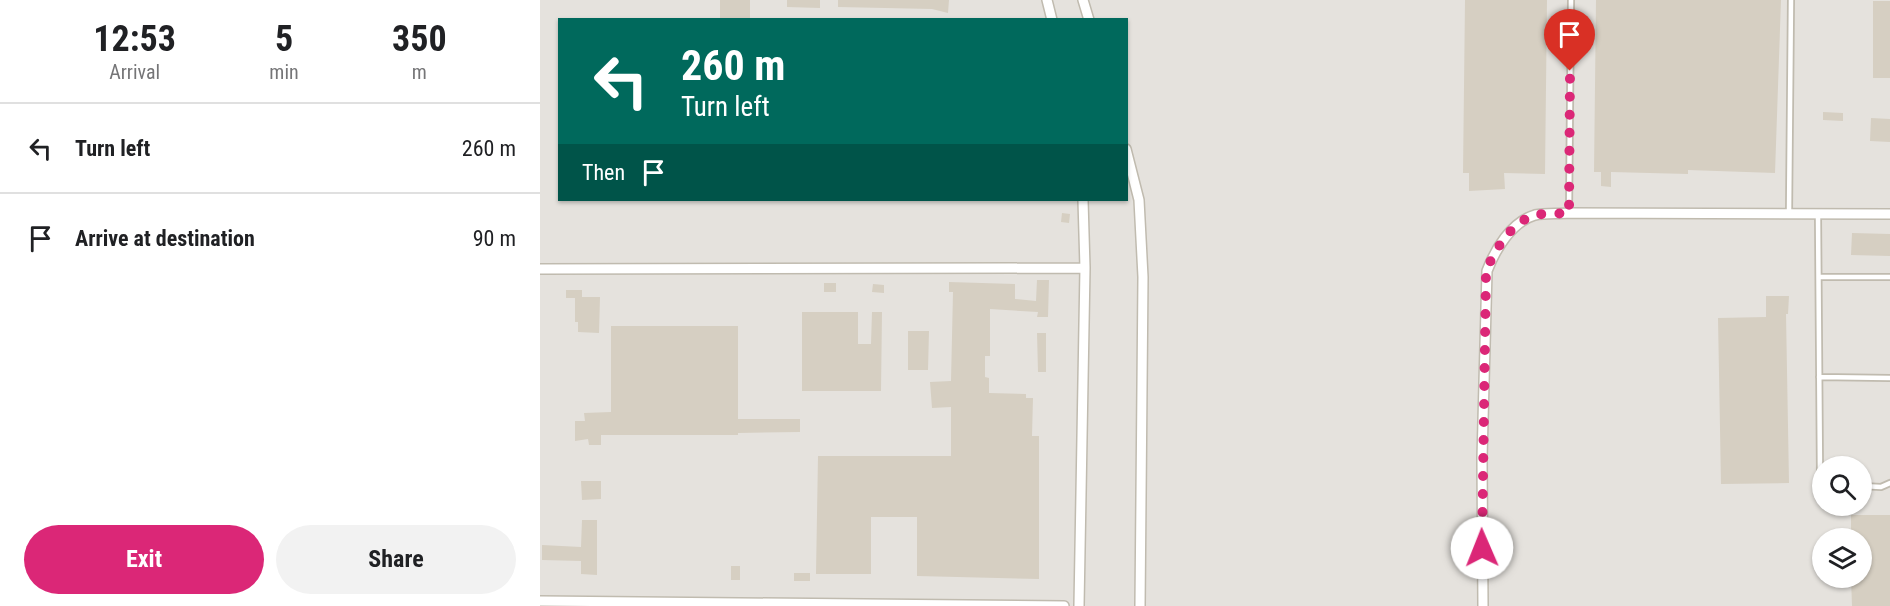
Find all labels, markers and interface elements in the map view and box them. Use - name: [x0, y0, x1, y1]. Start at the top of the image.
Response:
- pin: [1544, 9, 1595, 71]
- text: 12:53: [93, 18, 176, 60]
- text: 5: [275, 18, 293, 60]
- text: 350: [392, 18, 447, 60]
- icon: arrive: [1553, 18, 1586, 51]
- text: 260 m: [681, 41, 786, 90]
- icon: left: [582, 42, 660, 120]
- text: Arrival: [109, 60, 160, 84]
- text: min: [269, 60, 299, 84]
- text: m: [412, 60, 427, 84]
- text: Turn left: [681, 91, 770, 123]
- icon: left: [24, 132, 57, 165]
- text: Turn left: [75, 136, 150, 161]
- text: 260 m: [462, 136, 516, 161]
- icon: arrive: [637, 156, 670, 189]
- text: Then: [582, 160, 625, 185]
- icon: arrive: [24, 222, 57, 255]
- text: Arrive at destination: [75, 226, 255, 251]
- text: 90 m: [473, 226, 516, 251]
- map controls: [1812, 456, 1872, 588]
- button: search: [1812, 456, 1872, 516]
- position arrow: [1450, 516, 1514, 580]
- button: Exit: [24, 525, 264, 594]
- button: Share: [276, 525, 516, 594]
- button: layers: [1812, 528, 1872, 588]

